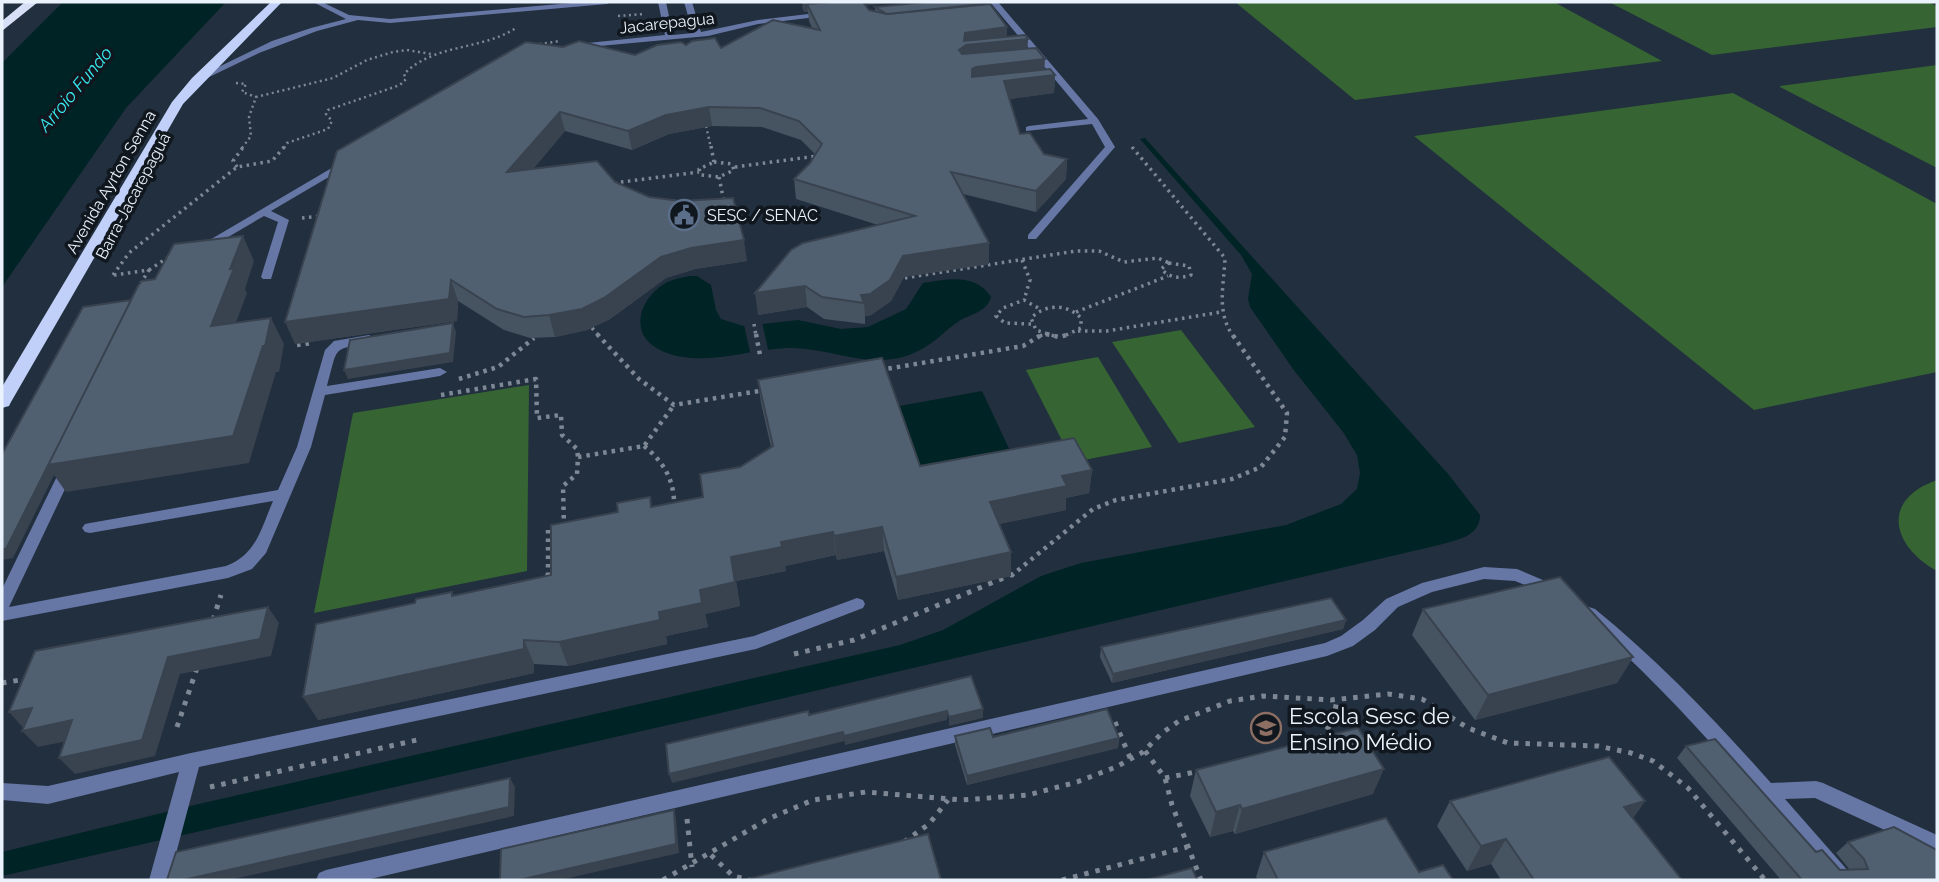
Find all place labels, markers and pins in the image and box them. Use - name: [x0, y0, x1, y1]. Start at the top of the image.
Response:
- public building icon: SESC / SENAC: [667, 198, 701, 232]
- place label: SESC / SENAC: [707, 206, 818, 225]
- place label: Escola Sesc de Ensino Médio: [1289, 702, 1450, 755]
- school or university icon: Escola Sesc de Ensino Médio: [1249, 711, 1283, 745]

